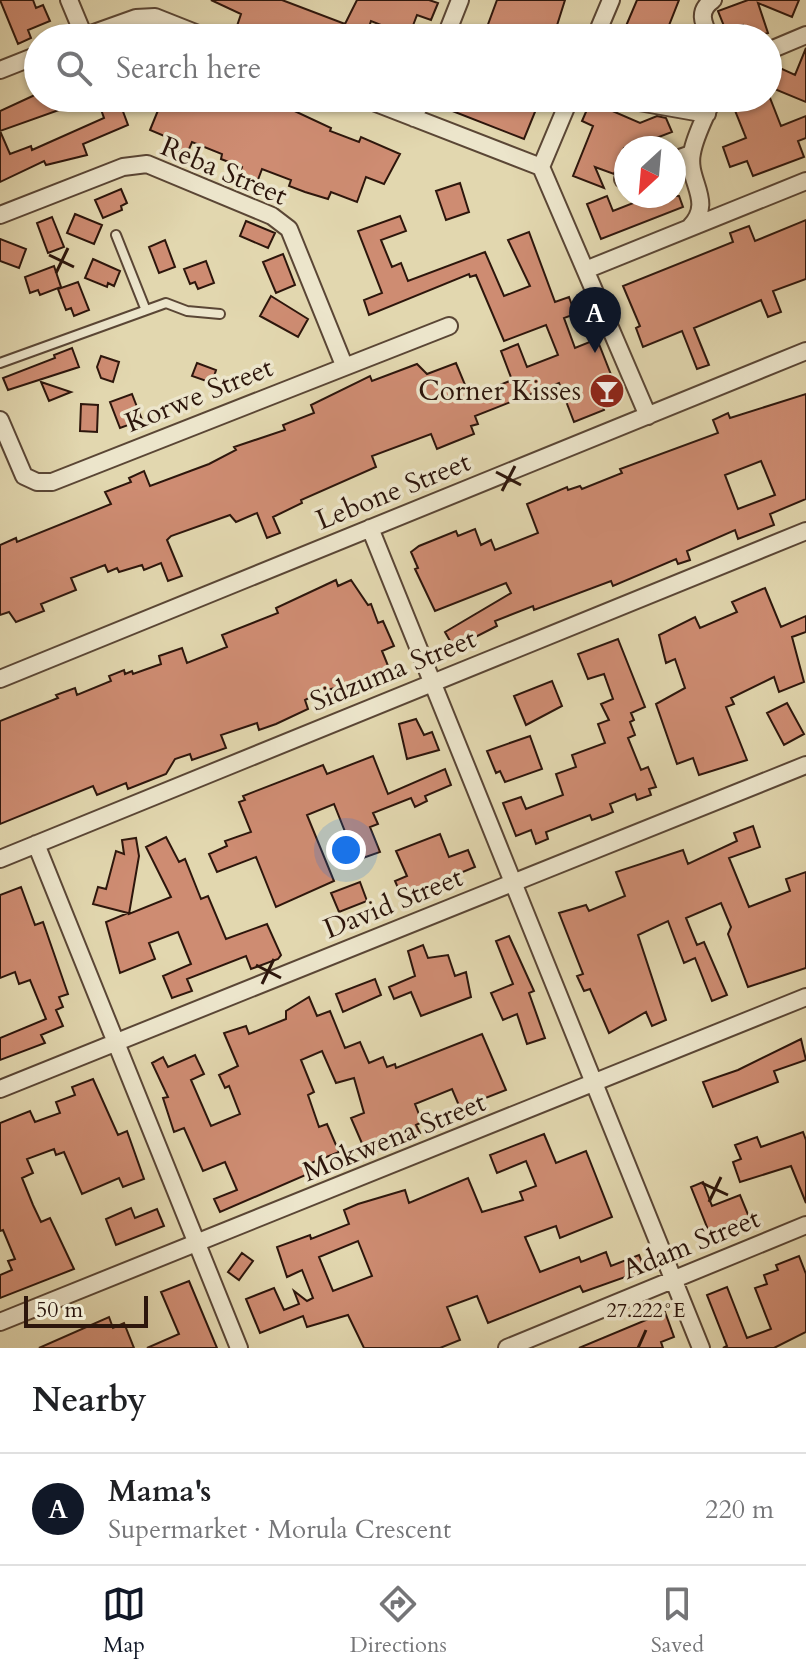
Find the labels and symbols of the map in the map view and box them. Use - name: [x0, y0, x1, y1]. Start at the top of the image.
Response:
- street label: Reba Street: [155, 127, 293, 215]
- north arrow: [614, 136, 686, 208]
- pin: A: [569, 287, 621, 353]
- street label: Korwe Street: [119, 348, 279, 442]
- place label: Corner Kisses: [418, 372, 581, 410]
- bar icon: Corner Kisses: [588, 372, 626, 410]
- street label: Lebone Street: [310, 443, 476, 539]
- street label: Sidzuma Street: [305, 619, 482, 720]
- your location: [326, 830, 366, 870]
- street label: David Street: [318, 858, 468, 948]
- street label: Mokwena Street: [297, 1083, 491, 1191]
- street label: Adam Street: [616, 1199, 766, 1289]
- scale bar: [24, 1292, 148, 1328]
- text: 27.222°E: [607, 1297, 685, 1324]

